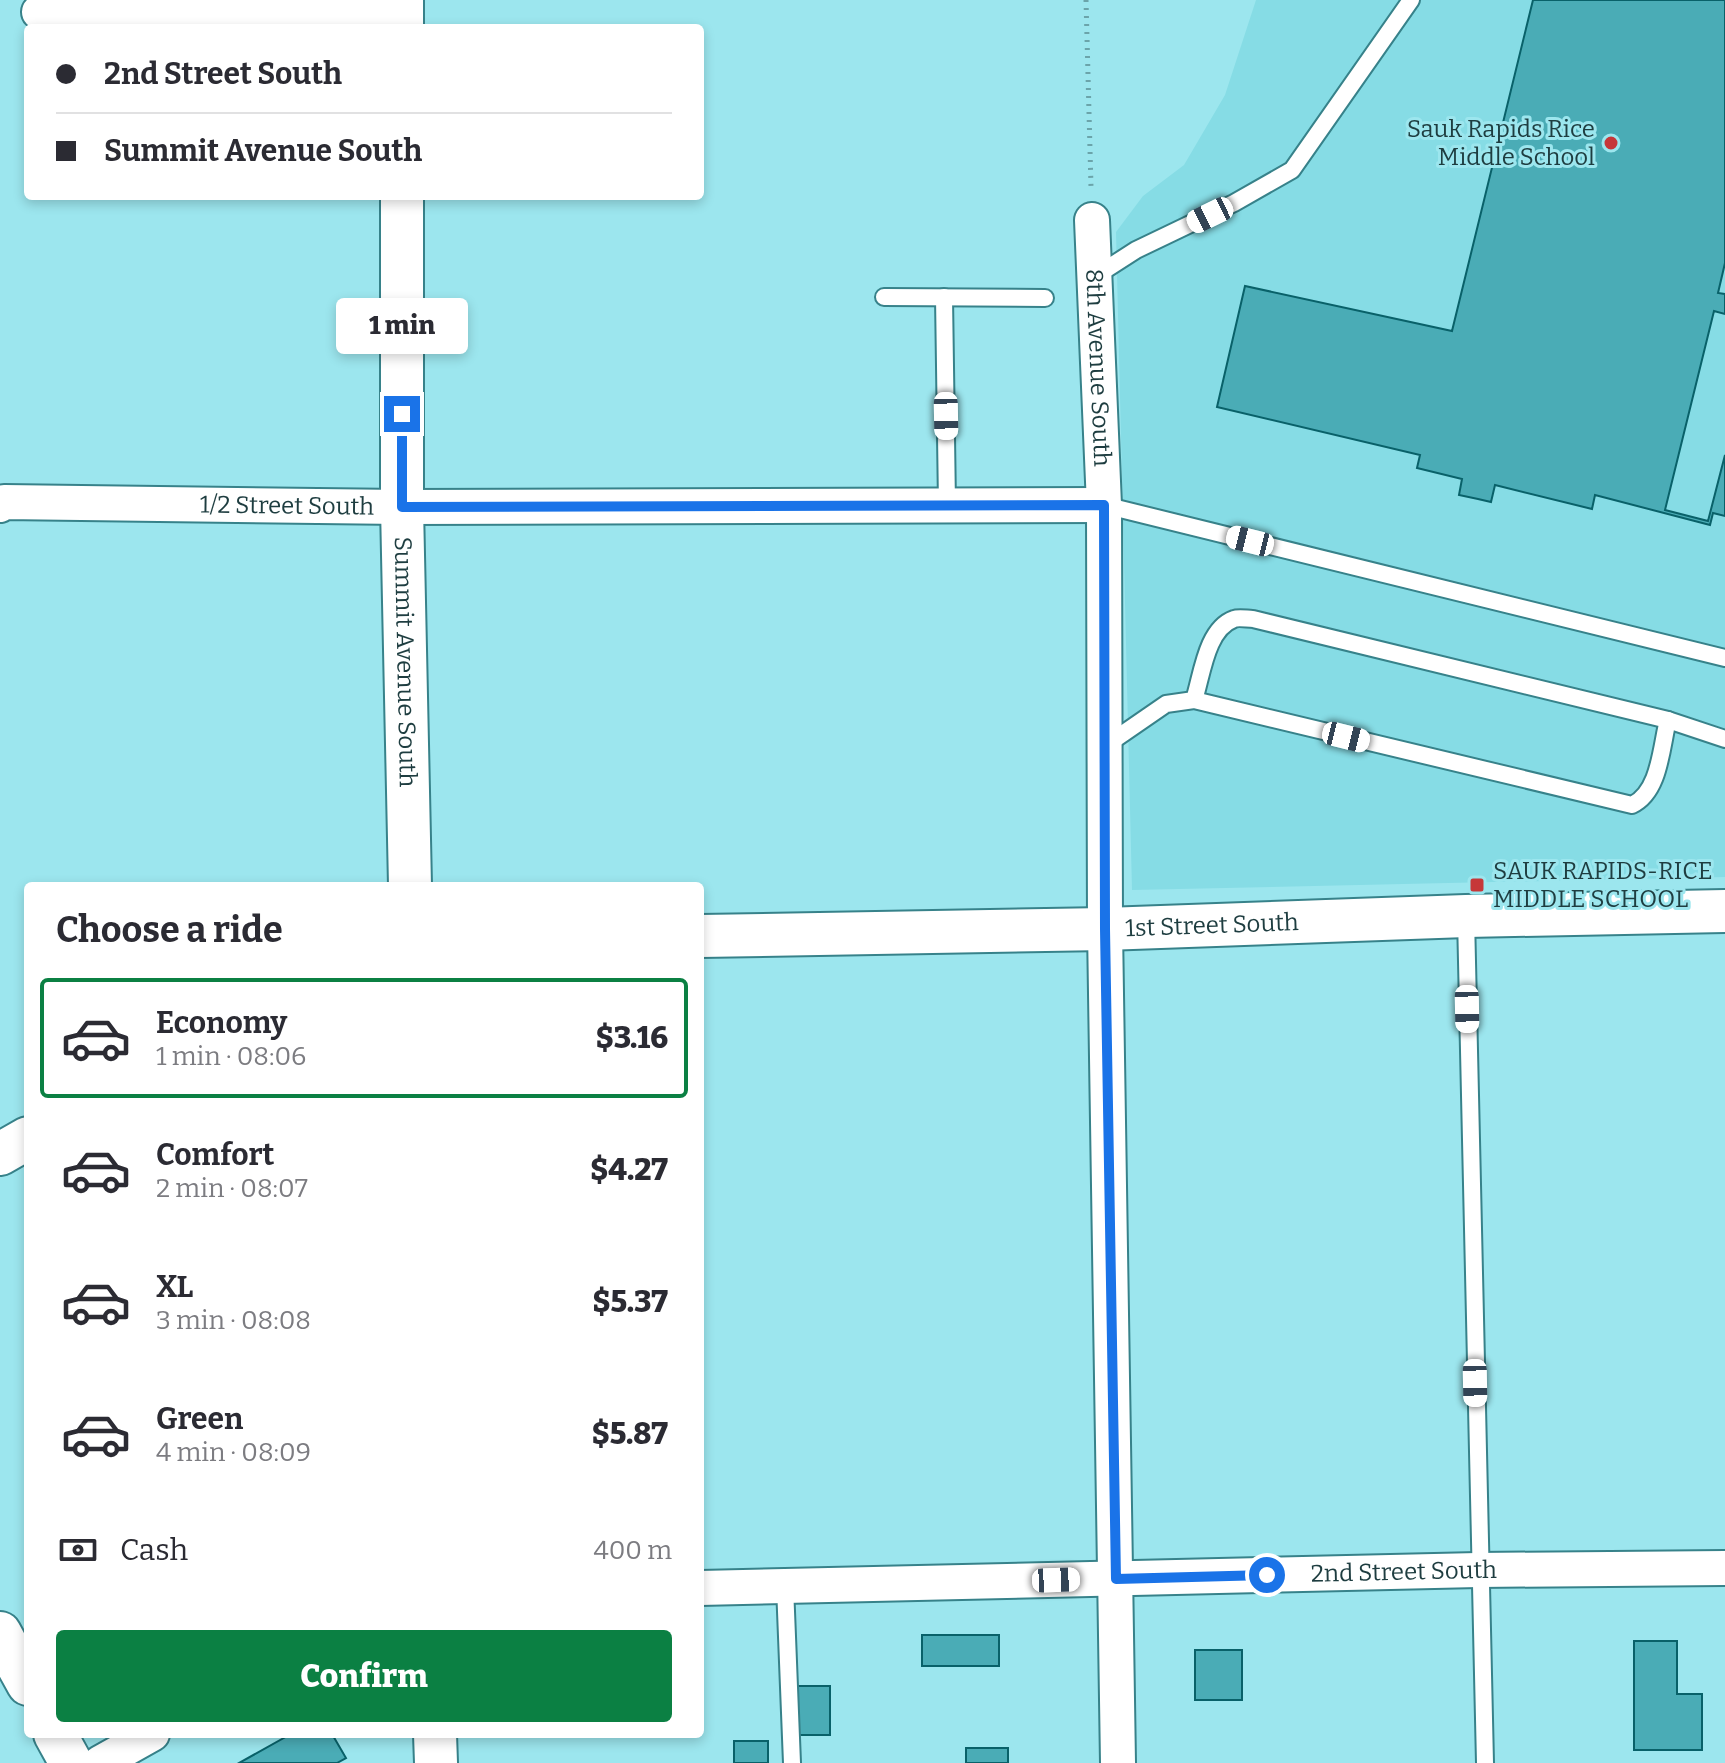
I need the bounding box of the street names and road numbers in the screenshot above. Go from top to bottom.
street label: 8th Avenue South [1080,268,1116,467]
street label: 1/2 Street South [200,490,374,521]
street label: Summit Avenue South [389,536,422,788]
street label: 1st Street South [1125,908,1299,942]
street label: 2nd Street South [1310,1556,1497,1588]

